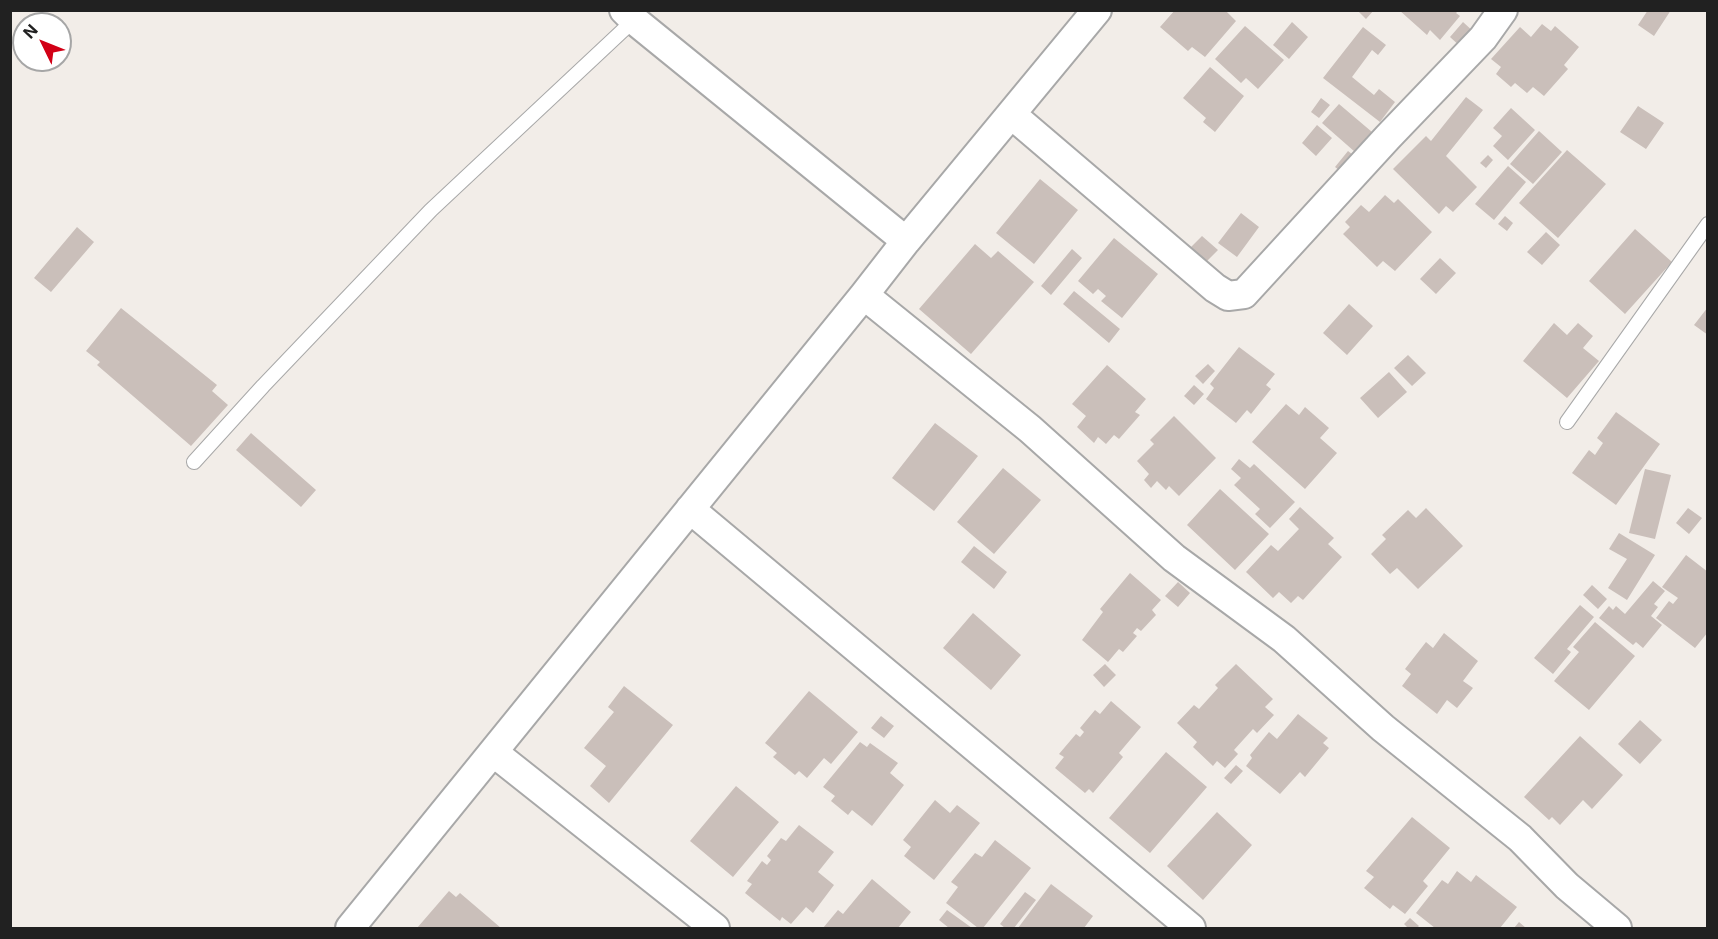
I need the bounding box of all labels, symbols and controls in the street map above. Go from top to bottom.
north arrow [12,12,72,72]
text: N [19,20,42,42]

